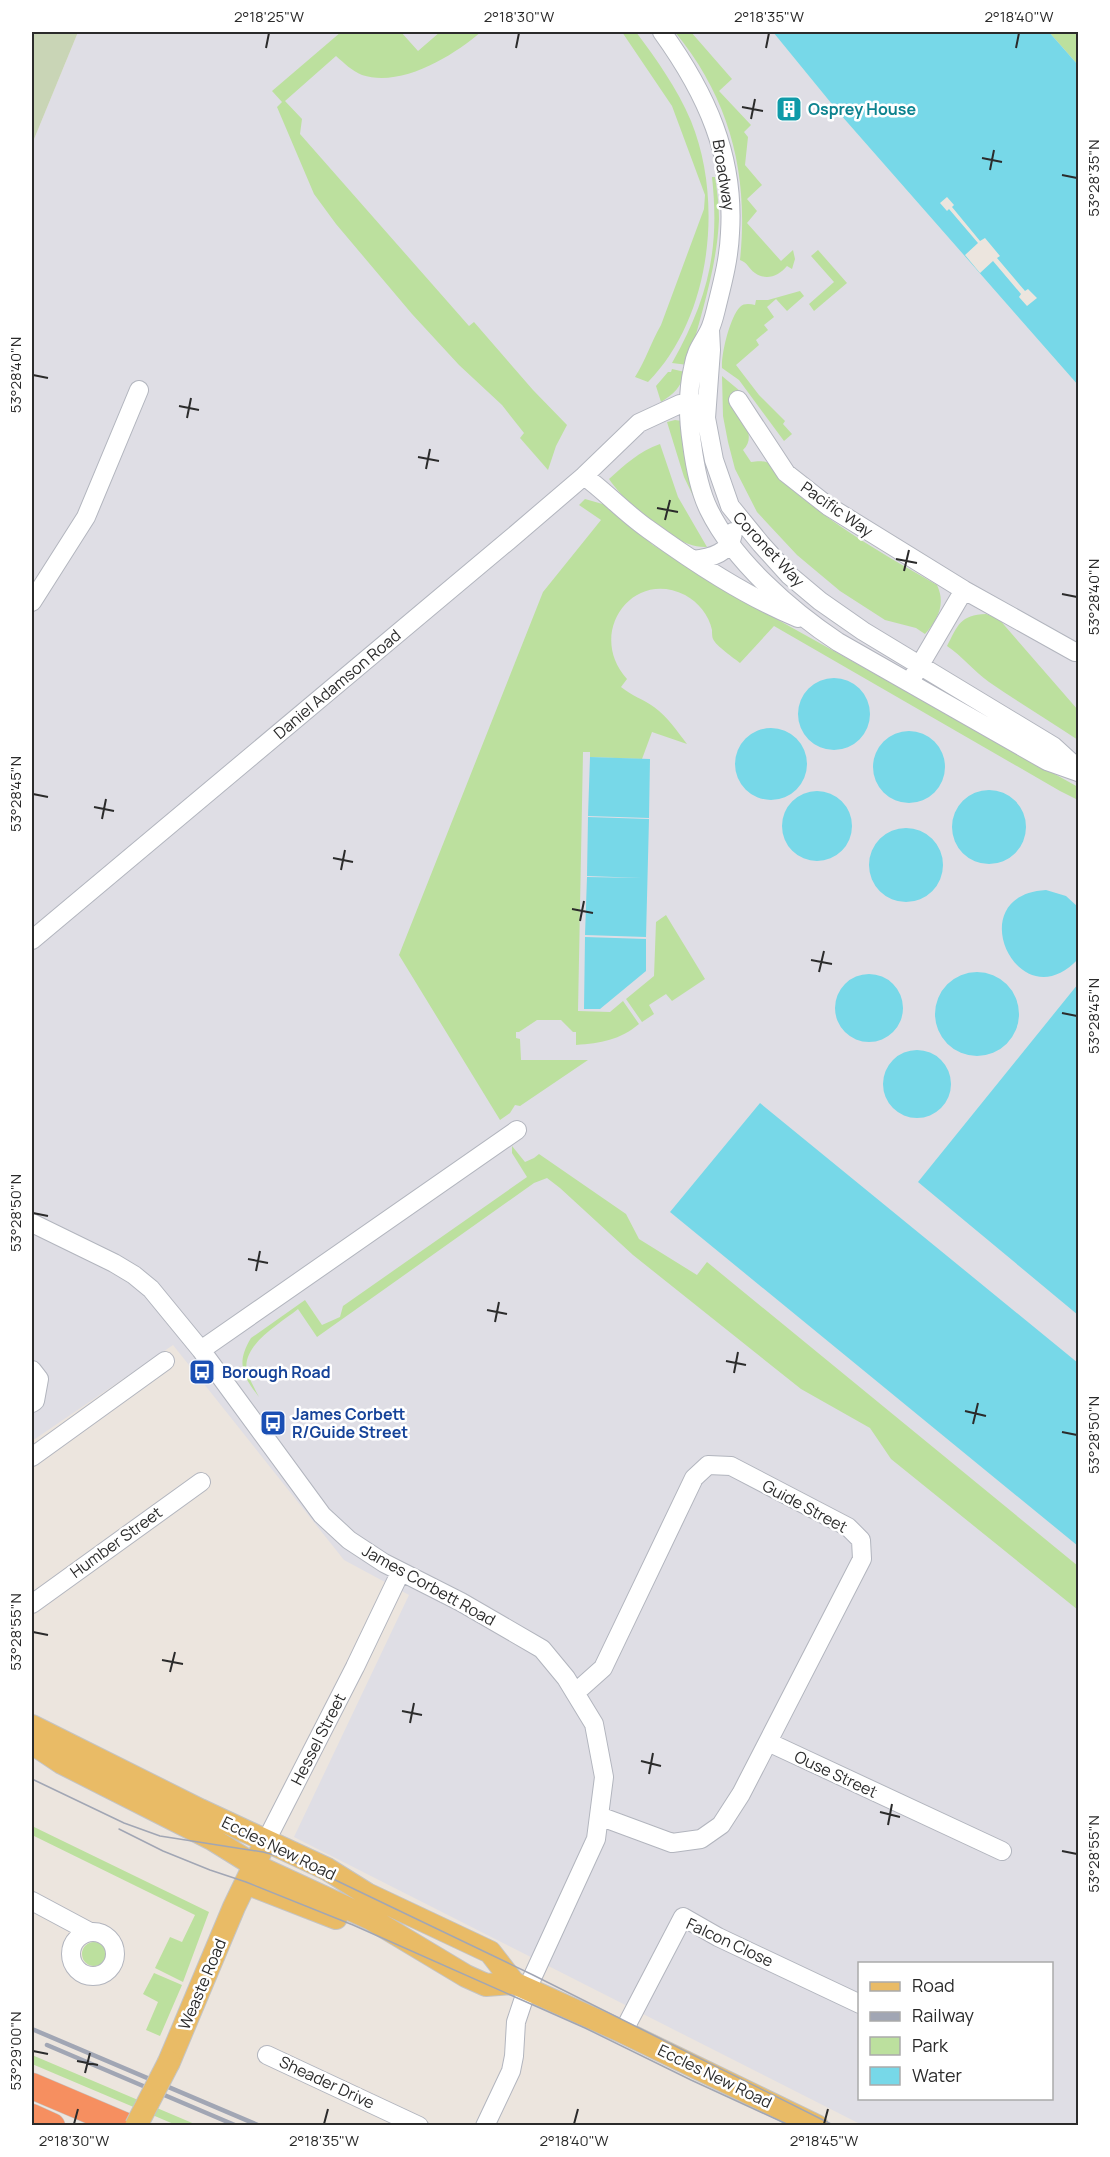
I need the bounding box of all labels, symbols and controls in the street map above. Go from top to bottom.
text: 2°18'25"W [234,6,304,27]
text: 2°18'30"W [484,6,554,27]
text: 2°18'35"W [734,6,804,27]
text: 2°18'40"W [984,6,1054,27]
building icon: Osprey House [774,94,804,124]
place label: Osprey House [808,98,916,120]
street label: Broadway [708,138,741,213]
text: 53°28'35"N [1083,139,1104,217]
text: 53°28'40"N [5,337,26,413]
street label: Pacific Way [797,476,878,542]
street label: Coronet Way [728,507,810,592]
text: 53°28'40"N [1083,559,1104,635]
street label: Daniel Adamson Road [269,624,405,744]
text: 53°28'45"N [5,756,26,832]
text: 53°28'45"N [1083,978,1104,1054]
text: 53°28'50"N [5,1174,26,1252]
bus stop icon: Borough Road [187,1357,217,1387]
place label: Borough Road [222,1361,331,1383]
text: 53°28'50"N [1083,1396,1104,1474]
place label: James Corbett R/Guide Street [292,1403,408,1443]
bus stop icon: James Corbett R/Guide Street [258,1408,288,1438]
street label: Guide Street [759,1474,851,1538]
street label: Humber Street [66,1501,166,1583]
street label: James Corbett Road [358,1539,500,1631]
text: 53°28'55"N [5,1593,26,1671]
street label: Hessel Street [285,1689,351,1789]
street label: Ouse Street [791,1745,881,1803]
street label: Eccles New Road [218,1811,340,1885]
text: 53°28'55"N [1083,1815,1104,1893]
street label: Falcon Close [683,1912,777,1972]
street label: Weaste Road [173,1935,231,2033]
legend [858,1962,1053,2100]
text: Road [912,1973,955,1997]
text: Railway [912,2003,974,2027]
text: 53°29'00"N [5,2011,26,2091]
text: Park [912,2033,949,2057]
street label: Eccles New Road [654,2039,776,2113]
street label: Sheader Drive [276,2050,378,2114]
text: Water [912,2063,962,2087]
text: 2°18'30"W [39,2130,109,2151]
text: 2°18'35"W [289,2130,359,2151]
text: 2°18'40"W [539,2130,609,2151]
text: 2°18'45"W [790,2130,858,2151]

